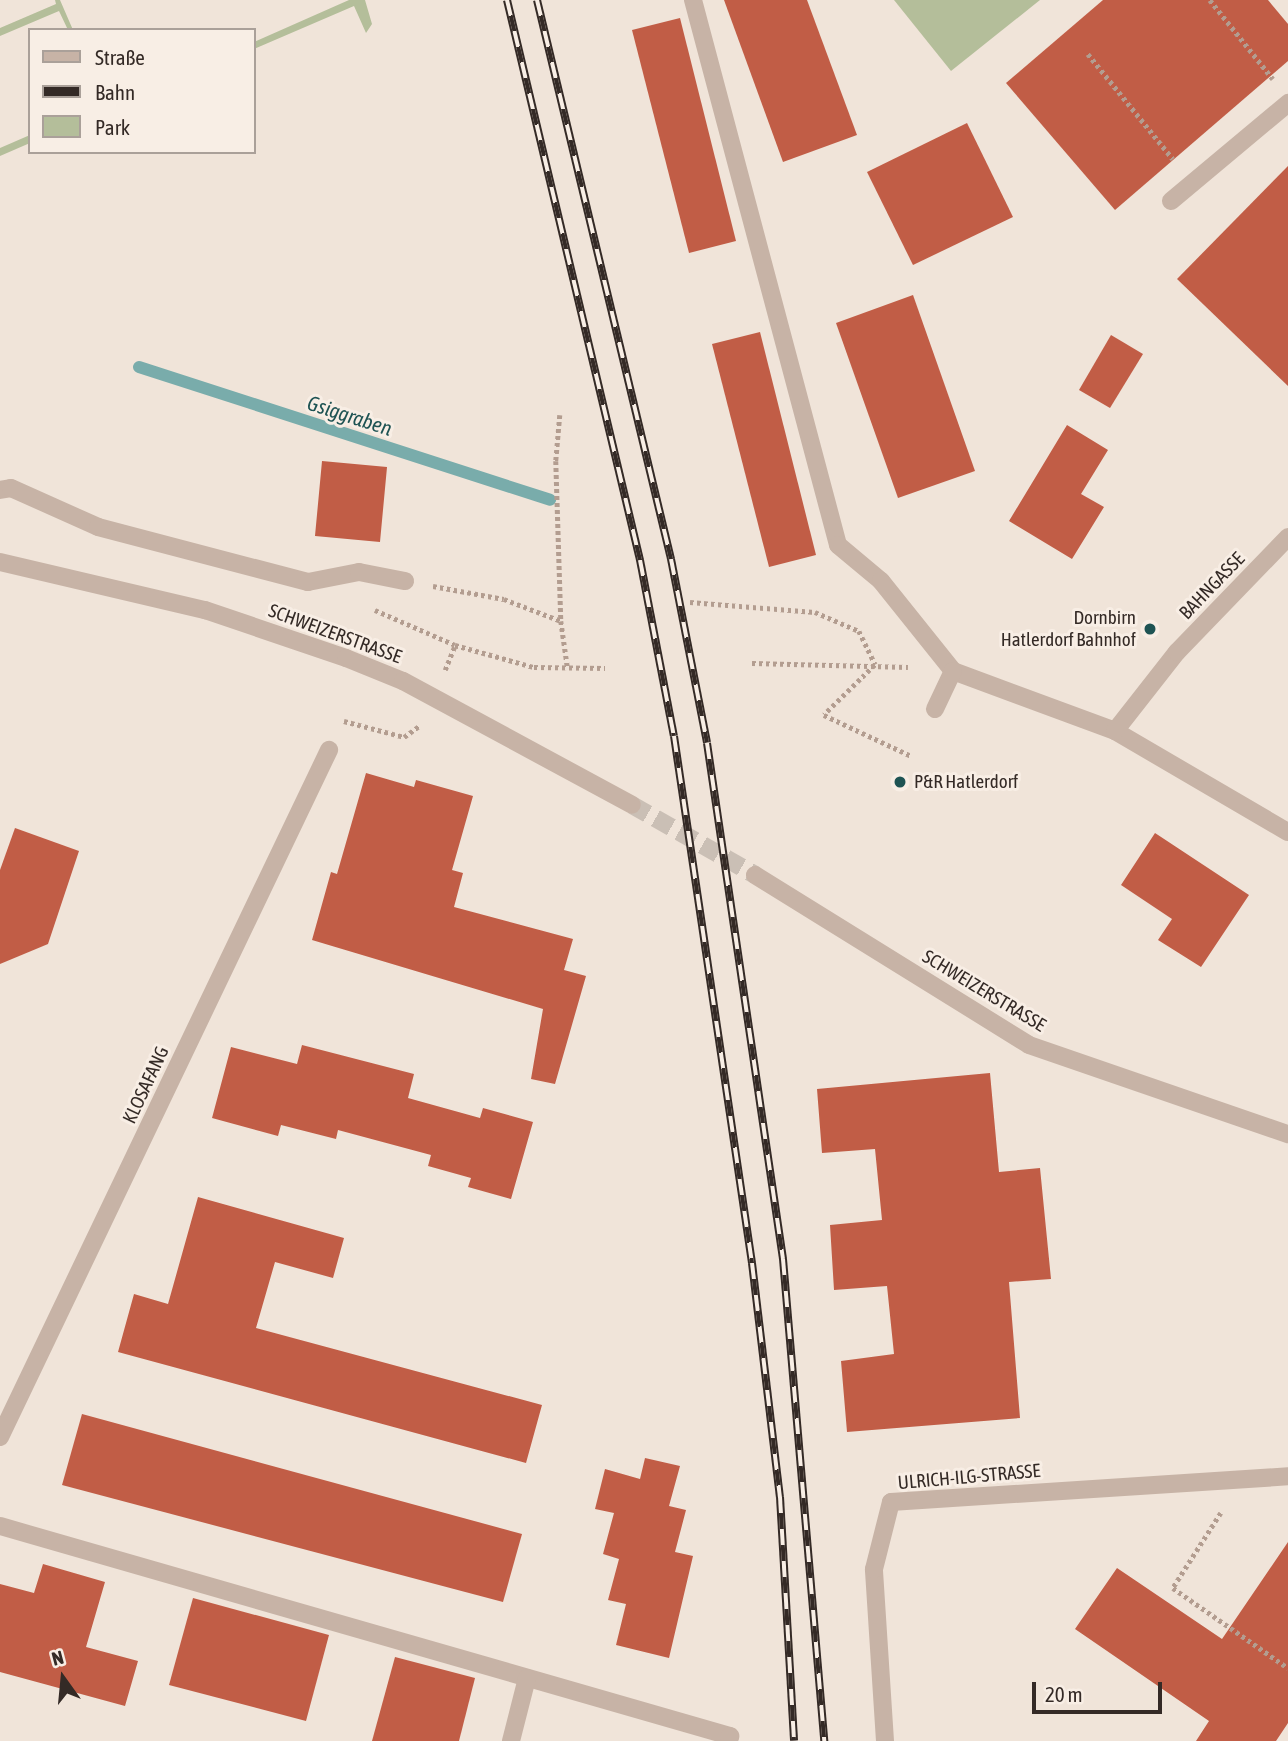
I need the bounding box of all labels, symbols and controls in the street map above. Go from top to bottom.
legend [28,28,256,154]
text: Straße [95,45,145,69]
text: Bahn [95,80,135,104]
text: Park [95,115,130,139]
water label: Gsiggraben [304,389,396,441]
street label: BAHNGASSE [1175,548,1249,624]
street label: SCHWEIZERSTRASSE [266,599,404,669]
place label: Dornbirn Hatlerdorf Bahnhof [1001,607,1136,651]
marker: Dornbirn Hatlerdorf Bahnhof [1142,621,1158,637]
place label: P&R Hatlerdorf [914,771,1018,793]
marker: P&R Hatlerdorf [892,774,908,790]
street label: SCHWEIZERSTRASSE [918,945,1050,1037]
street label: KLOSAFANG [118,1043,174,1127]
street label: ULRICH-ILG-STRASSE [897,1459,1041,1495]
north arrow [28,1643,98,1713]
text: N [49,1646,66,1670]
scale bar [1036,1668,1166,1712]
text: 20 m [1045,1682,1083,1706]

